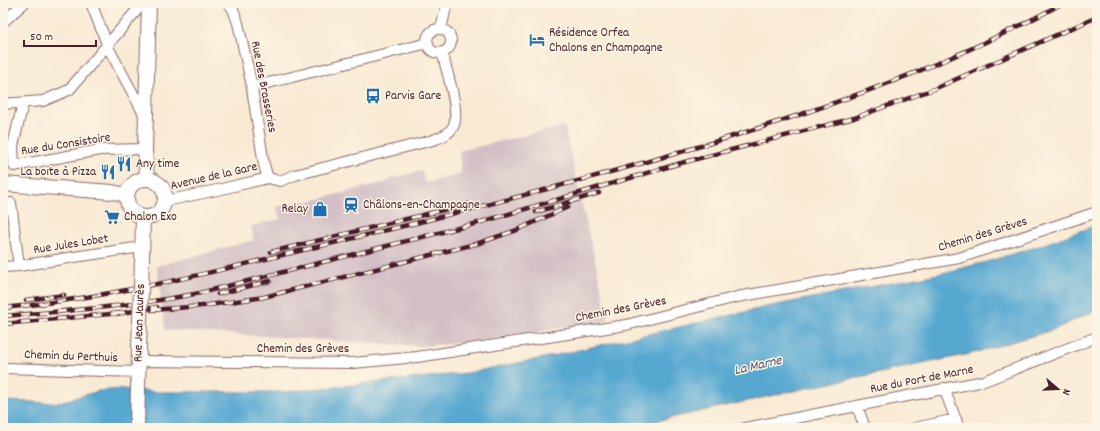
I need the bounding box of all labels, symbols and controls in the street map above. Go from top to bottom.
scale bar [24,22,96,48]
place label: Résidence Orfea Chalons en Champagne [549,24,663,58]
text: 50 m [30,29,53,46]
hotel icon: Résidence Orfea Chalons en Champagne [528,31,546,49]
street label: Rue des Brasseries [245,40,281,134]
bus stop icon: Parvis Gare [364,87,382,105]
place label: Parvis Gare [385,87,442,106]
street label: Rue du Consistoire [20,129,112,161]
restaurant icon: Any time [115,155,133,173]
place label: Any time [136,155,179,174]
street label: Avenue de la Gare [169,158,260,196]
place label: La boite à Pizza [21,163,97,182]
restaurant icon: La boite à Pizza [99,163,117,181]
station icon: Châlons-en-Champagne [342,196,360,214]
place label: Châlons-en-Champagne [363,196,480,215]
place label: Relay [281,200,309,219]
shop icon: Relay [311,200,329,218]
supermarket icon: Chalon Exo [103,208,121,226]
place label: Chalon Exo [124,208,177,227]
street label: Chemin des Grèves [936,212,1030,258]
street label: Rue Jules Lobet [32,230,110,260]
street label: Rue Jean Jaurès [129,283,151,363]
street label: Chemin des Grèves [574,292,668,328]
street label: Chemin des Grèves [257,340,349,359]
street label: Chemin du Perthuis [24,346,118,368]
water label: La Marne [732,351,784,381]
street label: Rue du Port de Marne [869,361,975,399]
north arrow [1038,369,1078,409]
text: N [1057,386,1074,397]

